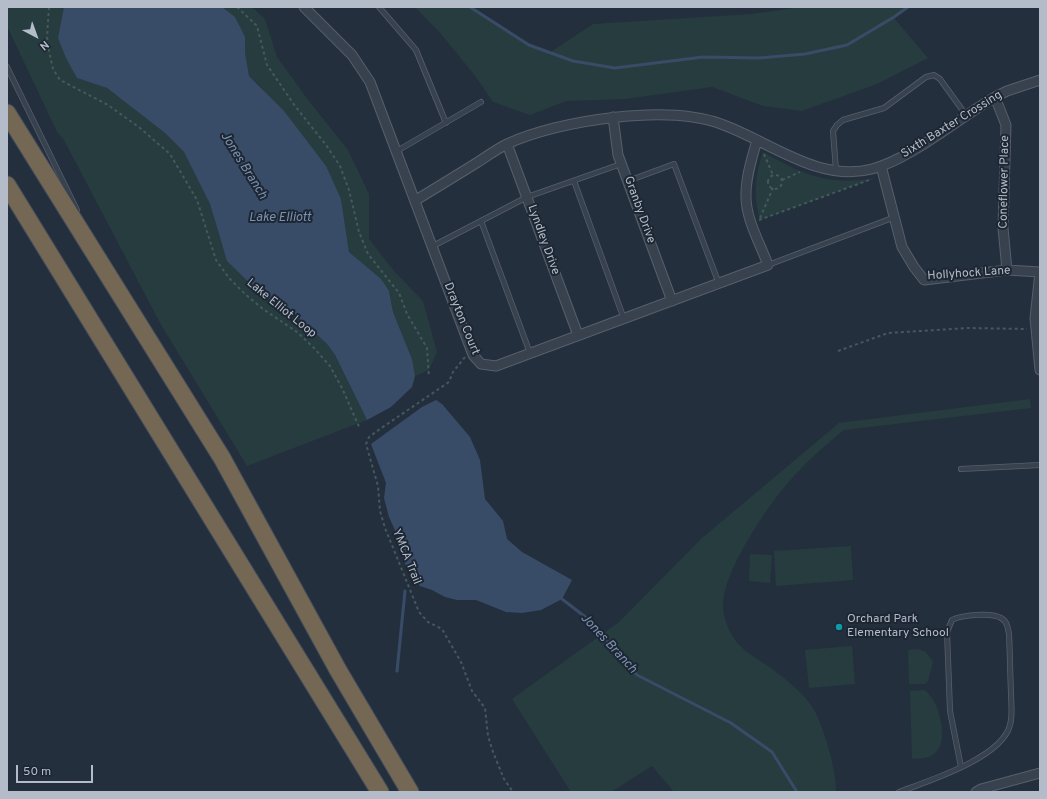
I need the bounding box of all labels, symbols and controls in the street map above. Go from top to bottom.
north arrow [16,16,56,56]
text: N [36,37,51,53]
street label: Sixth Baxter Crossing [899,88,1005,162]
water label: Jones Branch [216,130,270,202]
street label: Coneflower Place [997,135,1013,229]
street label: Granby Drive [620,175,658,245]
street label: Lyndley Drive [524,203,562,277]
water label: Lake Elliott [249,210,311,226]
street label: Hollyhock Lane [927,264,1011,284]
street label: Lake Elliot Loop [243,276,319,342]
street label: Drayton Court [440,281,482,357]
street label: YMCA Trail [388,527,424,587]
water label: Jones Branch [576,611,640,677]
place label: Orchard Park Elementary School [847,613,949,641]
marker: Orchard Park Elementary School [834,622,844,632]
scale bar [18,757,95,783]
text: 50 m [23,764,51,780]

